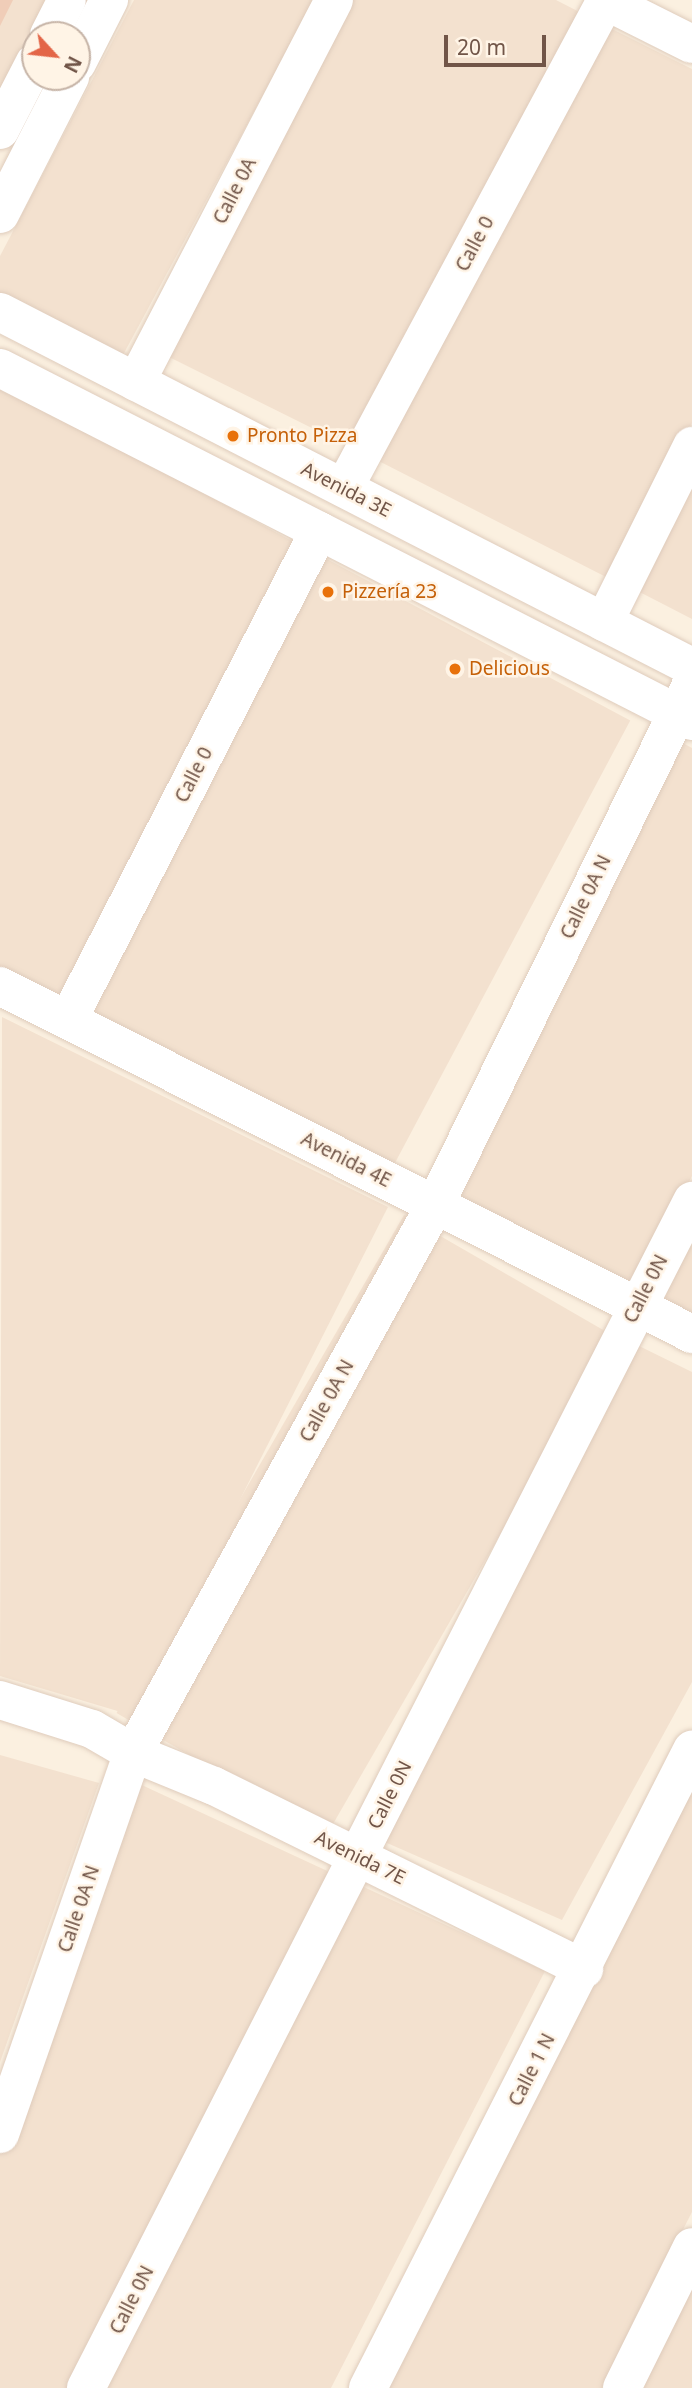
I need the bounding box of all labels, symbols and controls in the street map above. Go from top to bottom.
north arrow [21,21,91,91]
scale bar [447,21,548,65]
text: 20 m [457,33,506,61]
text: N [58,52,88,77]
street label: Calle 0A [209,154,261,228]
street label: Calle 0 [451,213,499,275]
place label: Pronto Pizza [247,425,357,447]
marker: Pronto Pizza [225,428,241,444]
street label: Avenida 3E [297,458,395,522]
place label: Pizzería 23 [342,581,437,603]
marker: Pizzería 23 [320,584,336,600]
place label: Delicious [469,658,550,680]
marker: Delicious [447,661,463,677]
street label: Calle 0 [170,744,218,806]
street label: Calle 0A N [556,851,616,943]
street label: Avenida 4E [297,1128,395,1192]
street label: Calle 0N [619,1251,673,1327]
street label: Calle 0A N [295,1356,359,1446]
street label: Calle 0N [363,1757,417,1833]
street label: Avenida 7E [311,1826,409,1890]
street label: Calle 0A N [53,1862,105,1956]
street label: Calle 1 N [504,2030,560,2110]
street label: Calle 0N [105,2262,159,2338]

